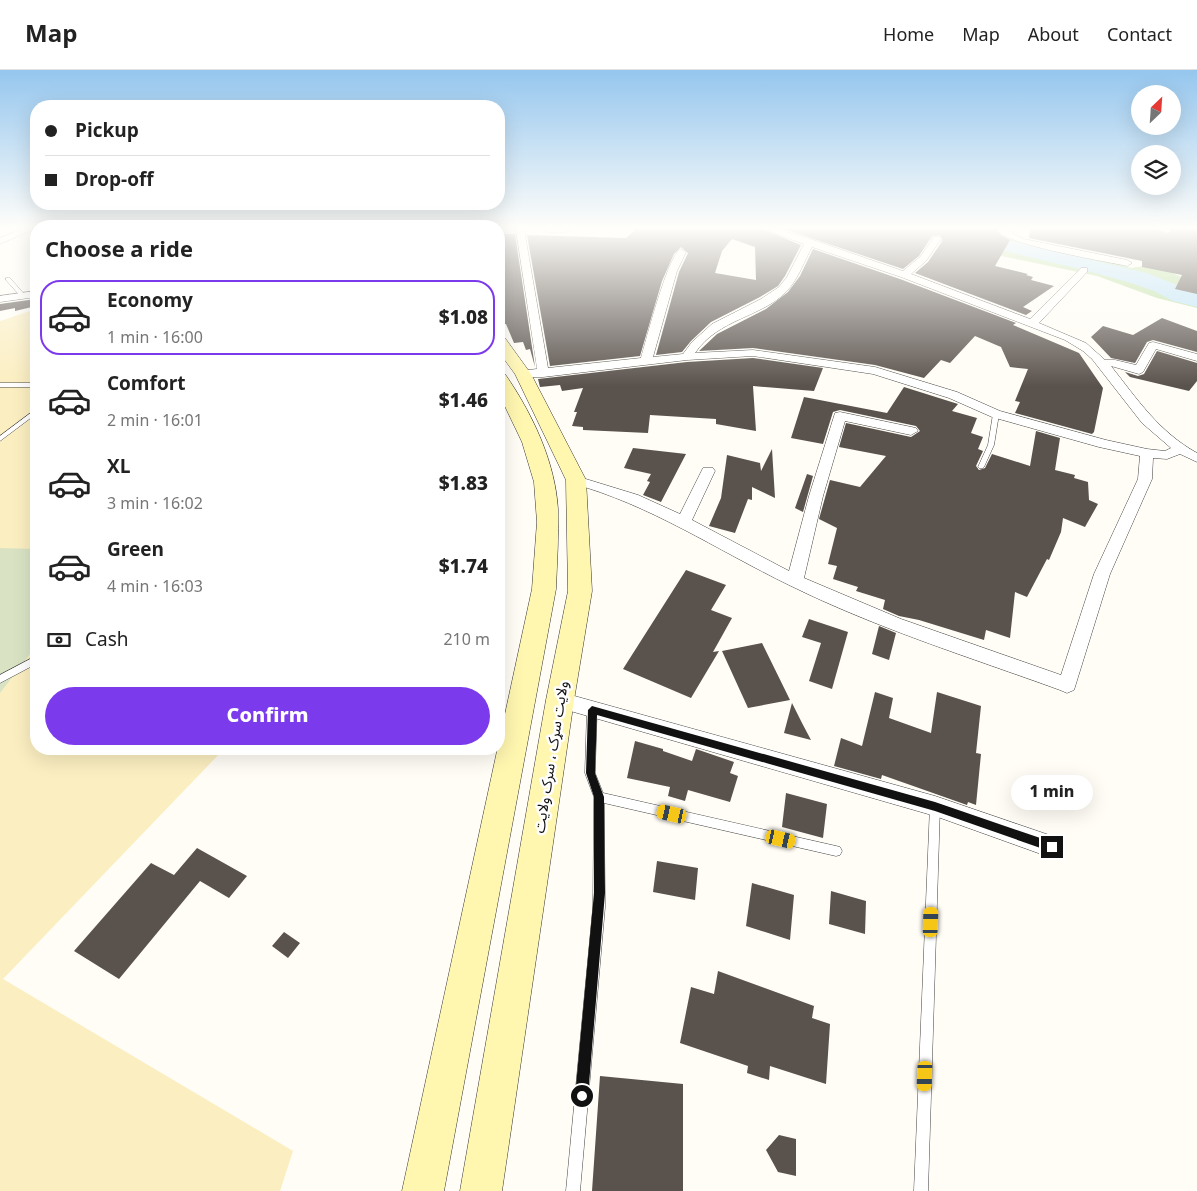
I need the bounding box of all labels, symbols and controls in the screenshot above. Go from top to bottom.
text: Map [25,9,77,60]
text: Home [883,16,934,54]
text: Map [962,16,1000,54]
text: About [1028,16,1079,54]
text: Contact [1107,16,1172,54]
north arrow [1131,85,1181,135]
map controls [1131,85,1181,195]
text: Pickup [75,111,139,151]
button: layers [1131,145,1181,195]
text: Drop-off [75,160,154,200]
text: Choose a ride [45,227,193,273]
text: Economy [107,281,193,321]
icon: car [47,295,92,340]
text: $1.08 [439,298,488,338]
text: 1 min · 16:00 [107,321,203,355]
text: Comfort [107,364,186,404]
icon: car [47,378,92,423]
text: $1.46 [439,381,488,421]
text: 2 min · 16:01 [107,404,203,438]
text: XL [107,447,130,487]
icon: car [47,461,92,506]
text: $1.83 [439,464,488,504]
text: 3 min · 16:02 [107,487,203,521]
text: Green [107,530,164,570]
icon: car [47,544,92,589]
text: $1.74 [439,547,488,587]
text: 4 min · 16:03 [107,570,203,604]
text: Cash [85,620,129,660]
text: 210 m [443,623,490,657]
icon: cash [45,626,73,654]
street label: ولایت سړک ، سرک ولایت [523,679,579,835]
button: Confirm [45,687,490,745]
callout: 1 min [1011,774,1093,810]
text: 1 min [1030,775,1074,809]
car [655,803,688,825]
car [764,828,797,850]
route end [1041,836,1063,858]
car [922,907,939,937]
car [916,1061,933,1091]
route start [571,1085,593,1107]

